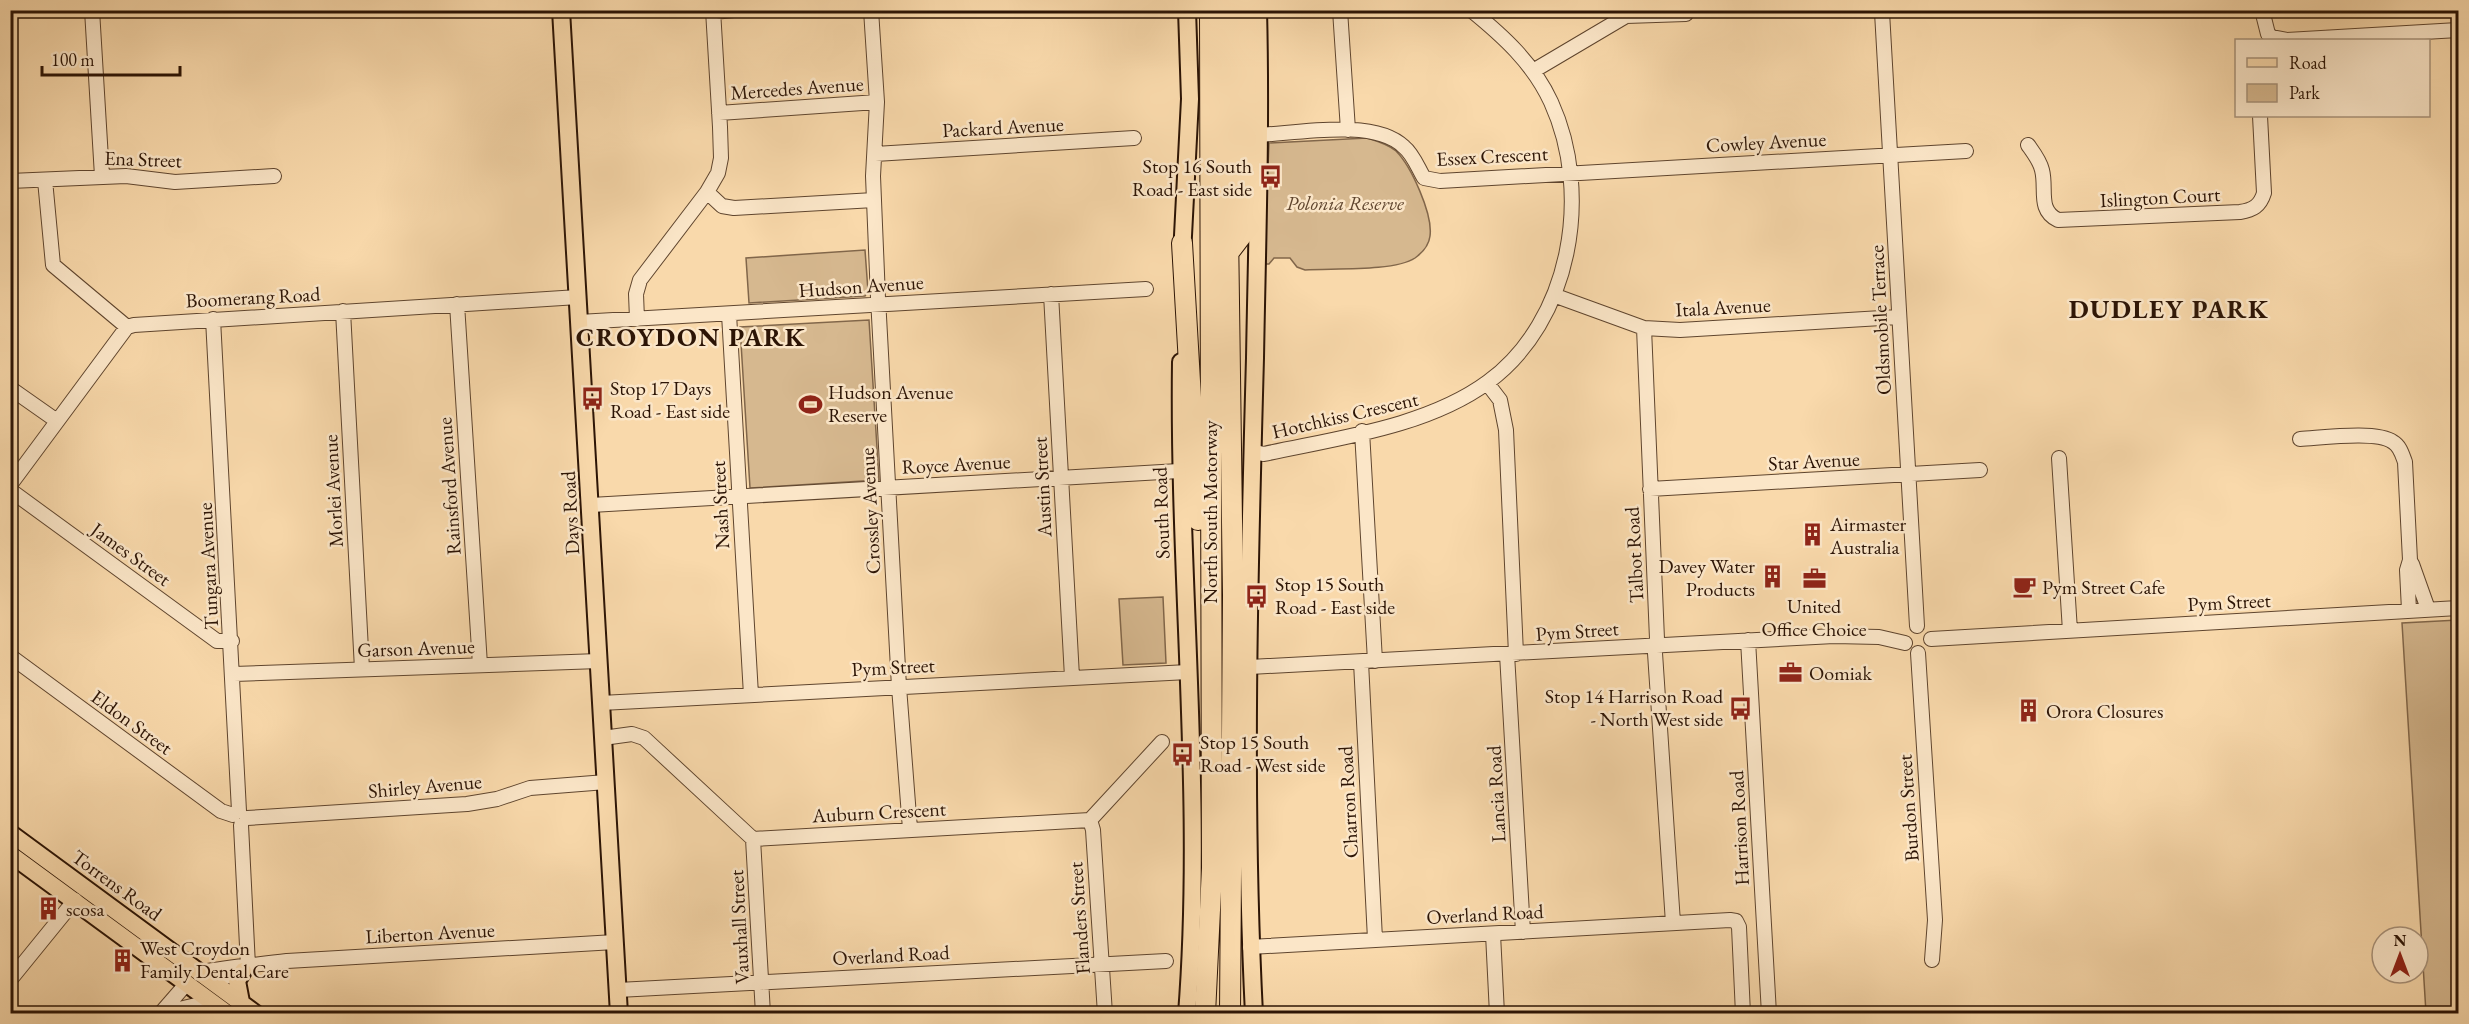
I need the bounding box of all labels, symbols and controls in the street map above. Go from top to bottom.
scale bar [42,39,180,77]
legend [2235,39,2430,117]
text: 100 m [51,48,95,71]
text: Road [2289,51,2328,74]
street label: Mercedes Avenue [730,70,865,106]
text: Park [2289,81,2320,104]
street label: Packard Avenue [942,111,1065,143]
street label: Cowley Avenue [1705,126,1827,158]
street label: Essex Crescent [1435,140,1549,172]
street label: Ena Street [104,145,183,173]
place label: Stop 16 South Road - East side [1132,153,1252,202]
bus stop icon: Stop 16 South Road - East side [1257,164,1283,190]
street label: Islington Court [2099,181,2222,213]
park label: Polonia Reserve [1286,190,1404,216]
street label: Oldsmobile Terrace [1863,244,1897,396]
street label: Hudson Avenue [798,269,925,303]
street label: Boomerang Road [185,280,322,314]
street label: Itala Avenue [1675,292,1771,322]
district label: DUDLEY PARK [2069,292,2269,326]
district label: CROYDON PARK [576,320,806,354]
place label: Stop 17 Days Road - East side [610,375,730,424]
place label: Hudson Avenue Reserve [828,379,953,428]
street label: Hotchkiss Crescent [1269,385,1421,444]
bus stop icon: Stop 17 Days Road - East side [579,386,605,412]
sports icon: Hudson Avenue Reserve [797,391,823,417]
street label: Rainsford Avenue [431,416,467,556]
street label: North South Motorway [1197,420,1223,604]
street label: Morlei Avenue [317,434,349,548]
street label: Austin Street [1026,435,1058,539]
street label: Star Avenue [1768,446,1861,476]
street label: Crossley Avenue [854,447,886,575]
street label: Royce Avenue [901,448,1011,480]
street label: Nash Street [705,459,735,550]
street label: South Road [1146,466,1176,560]
street label: Days Road [555,470,585,556]
street label: Tungara Avenue [192,502,224,630]
street label: Talbot Road [1618,505,1650,604]
place label: Airmaster Australia [1829,511,1906,560]
street label: James Street [84,515,177,592]
building icon: Airmaster Australia [1799,522,1825,548]
place label: Davey Water Products [1658,553,1755,602]
building icon: Davey Water Products [1760,564,1786,590]
office icon: United Office Choice [1801,565,1827,591]
place label: Stop 15 South Road - East side [1275,571,1395,620]
cafe icon: Pym Street Cafe [2011,574,2037,600]
place label: Pym Street Cafe [2042,574,2165,600]
bus stop icon: Stop 15 South Road - East side [1244,583,1270,609]
street label: Pym Street [2187,587,2272,617]
place label: United Office Choice [1761,593,1867,642]
street label: Pym Street [1535,615,1620,647]
street label: Garson Avenue [357,633,475,663]
street label: Pym Street [851,652,936,682]
office icon: Oomiak [1778,660,1804,686]
place label: Oomiak [1809,660,1873,686]
place label: Stop 14 Harrison Road - North West side [1545,683,1724,732]
street label: Eldon Street [86,684,178,761]
bus stop icon: Stop 14 Harrison Road - North West side [1728,695,1754,721]
building icon: Orora Closures [2015,698,2041,724]
place label: Orora Closures [2046,698,2163,724]
place label: Stop 15 South Road - West side [1200,729,1326,778]
bus stop icon: Stop 15 South Road - West side [1169,741,1195,767]
street label: Charron Road [1332,744,1364,859]
street label: Lancia Road [1480,744,1512,843]
street label: Burdon Street [1891,753,1925,863]
street label: Shirley Avenue [367,768,483,804]
street label: Harrison Road [1723,769,1755,886]
street label: Auburn Crescent [810,795,947,829]
street label: Torrens Road [67,844,168,927]
street label: Flanders Street [1062,860,1096,975]
street label: Vauxhall Street [723,868,755,985]
building icon: scosa [35,896,61,922]
place label: scosa [66,896,105,922]
street label: Overland Road [1426,898,1545,930]
street label: Liberton Avenue [365,917,496,949]
north arrow [2370,925,2430,985]
text: N [2394,930,2407,951]
place label: West Croydon Family Dental Care [140,935,289,984]
street label: Overland Road [832,939,951,971]
building icon: West Croydon Family Dental Care [109,947,135,973]

